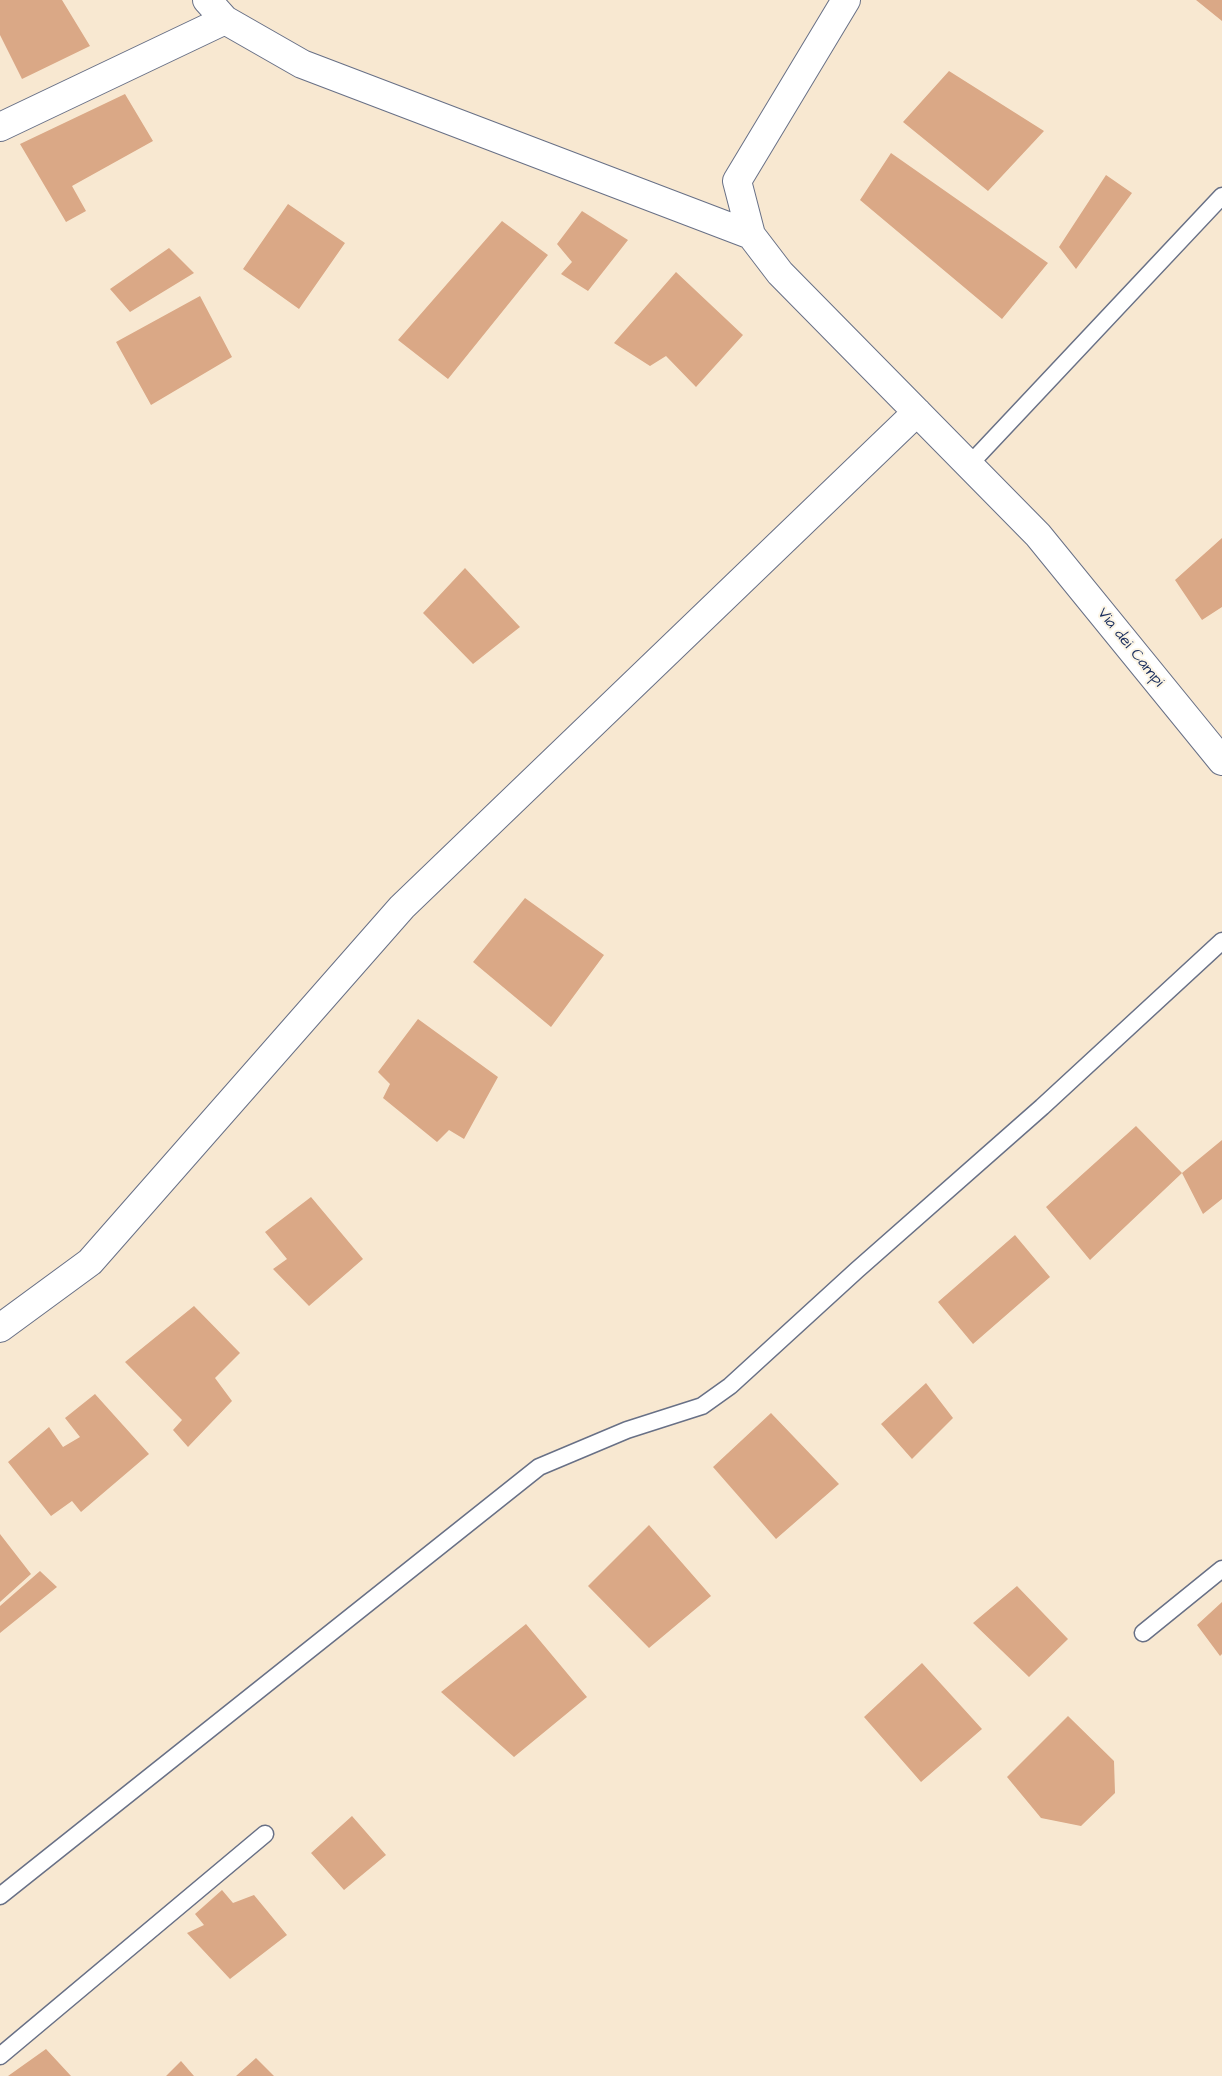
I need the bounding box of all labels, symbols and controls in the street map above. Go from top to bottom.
street label: Via dei Campi [1092,605,1168,691]

